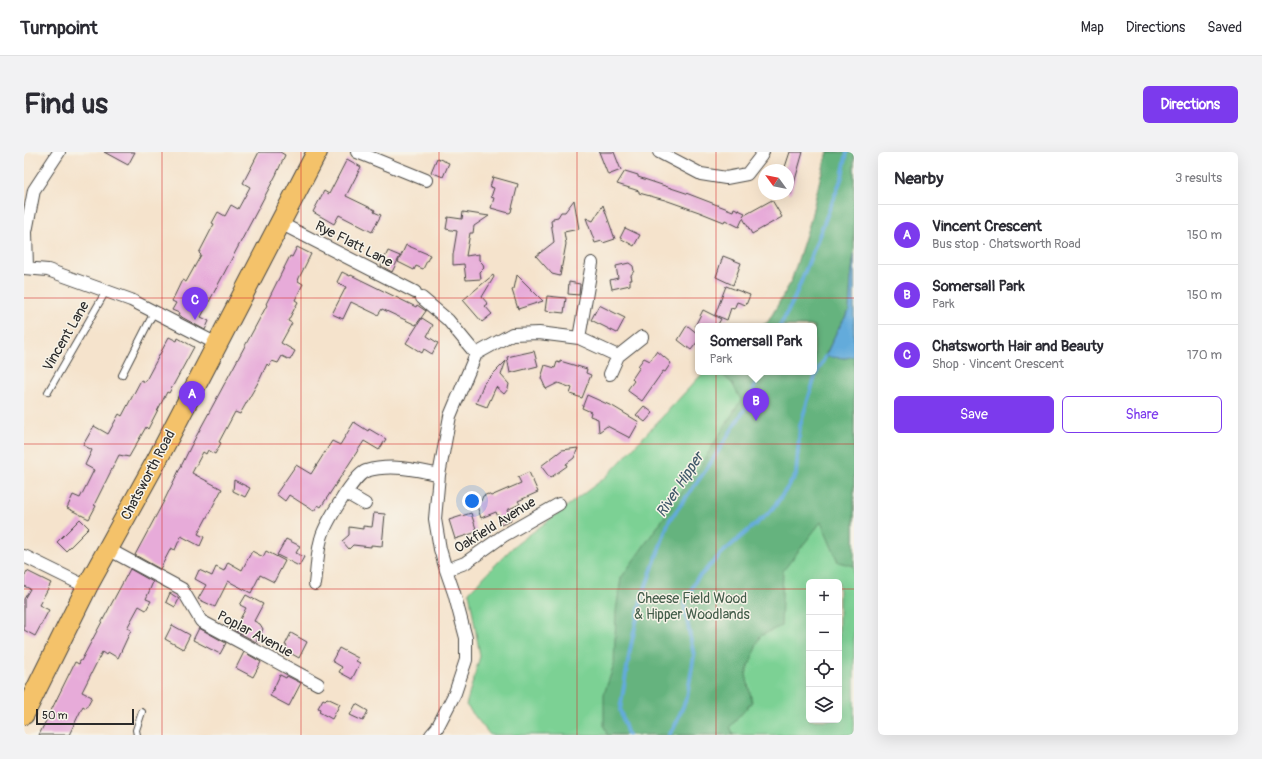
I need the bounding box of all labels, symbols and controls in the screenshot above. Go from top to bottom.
text: Turnpoint [20,16,98,40]
text: Map [1081,19,1104,36]
text: Directions [1126,19,1185,36]
text: Saved [1207,19,1242,36]
button: Directions [1143,86,1238,123]
text: Find us [24,87,108,122]
north arrow [758,164,794,200]
text: Nearby [894,168,943,189]
text: 3 results [1175,170,1222,186]
street label: Rye Flatt Lane [312,217,396,271]
text: Vincent Crescent [932,217,1042,236]
text: A [903,227,911,243]
text: 150 m [1187,227,1222,243]
text: Bus stop · Chatsworth Road [932,236,1081,252]
text: Somersall Park [932,277,1025,296]
pin: C [182,287,208,320]
text: B [903,287,911,303]
text: 150 m [1187,287,1222,303]
text: Park [932,296,955,312]
street label: Vincent Lane [39,298,93,374]
popup [695,323,817,375]
text: Somersall Park [710,332,802,351]
text: Chatsworth Hair and Beauty [932,337,1103,356]
text: C [903,347,911,363]
text: 170 m [1187,347,1222,363]
text: Park [710,351,732,367]
text: Shop · Vincent Crescent [932,356,1064,372]
pin: A [179,381,205,414]
pin: B [743,388,769,421]
button: Save [894,396,1054,433]
button: Share [1062,396,1222,433]
street label: Chatsworth Road [117,427,179,523]
water label: River Hipper [652,448,709,521]
your location [462,491,482,511]
street label: Oakfield Avenue [451,493,539,557]
map controls [806,579,842,723]
button: + [806,579,842,615]
park label: Cheese Field Wood & Hipper Woodlands [634,590,751,623]
street label: Poplar Avenue [214,607,296,661]
button: − [806,615,842,651]
button: locate [806,651,842,687]
button: layers [806,687,842,723]
scale bar [36,707,134,726]
text: 50 m [42,709,68,722]

